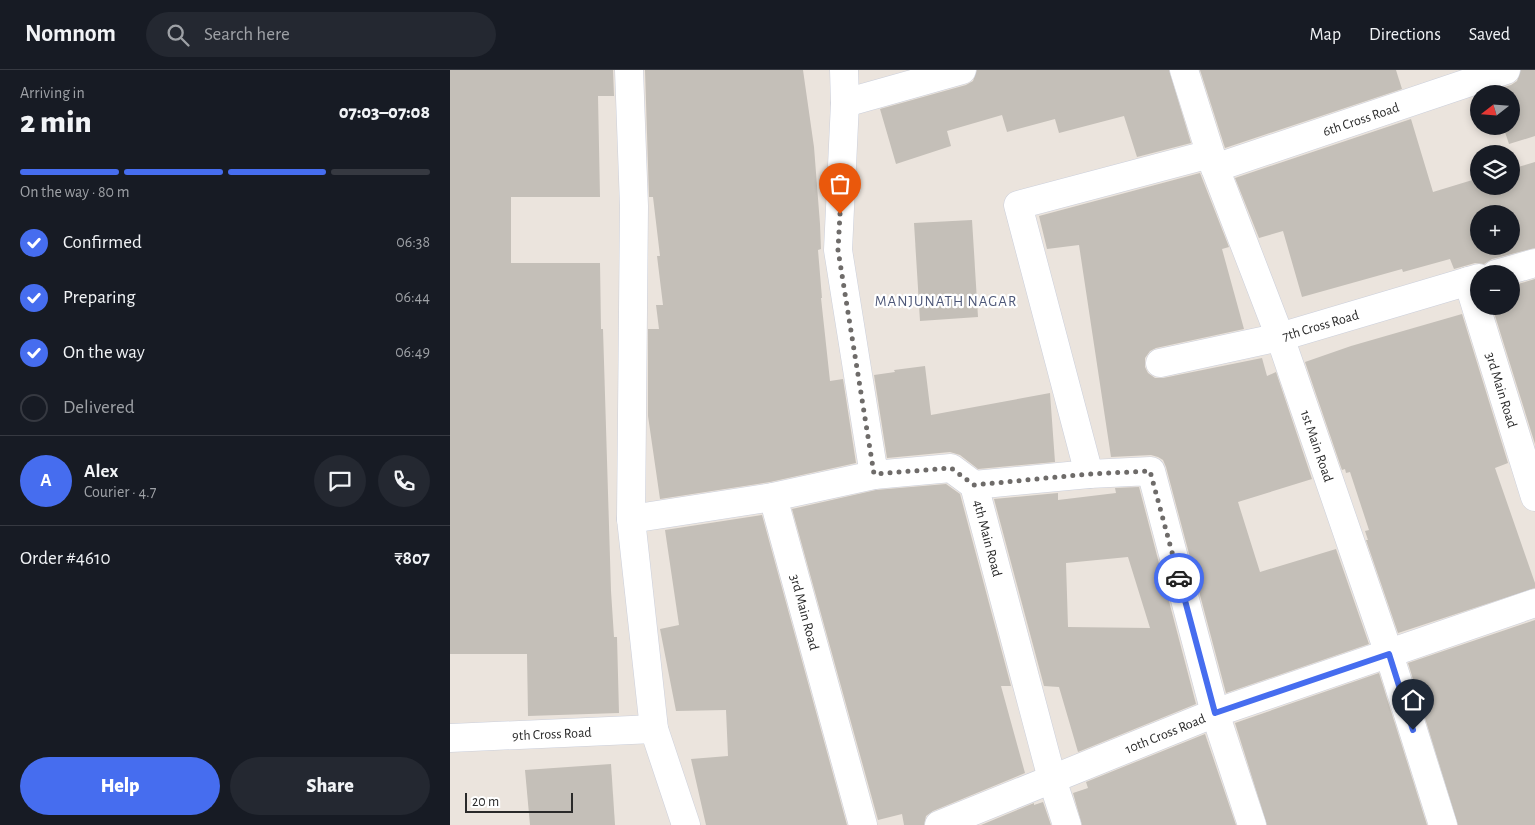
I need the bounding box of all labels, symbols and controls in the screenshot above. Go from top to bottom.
search box [146,12,496,57]
icon: search [164,21,192,49]
text: Nomnom [25,22,116,46]
text: Search here [204,25,290,44]
text: Map [1310,26,1341,44]
text: Directions [1369,26,1441,44]
text: Saved [1469,26,1510,44]
text: Arriving in [20,85,85,101]
north arrow [1470,85,1520,135]
map controls [1470,85,1520,315]
street label: 6th Cross Road [1321,100,1401,139]
text: 07:03–07:08 [339,103,430,122]
text: 2 min [20,106,92,138]
button: layers [1470,145,1520,195]
pin [819,163,861,214]
icon: bag [826,170,854,198]
text: On the way · 80 m [20,184,129,200]
button: + [1470,205,1520,255]
icon: check [20,229,48,257]
text: Confirmed [63,233,142,252]
text: 06:38 [396,234,430,250]
button: − [1470,265,1520,315]
icon: check [20,284,48,312]
text: Preparing [63,288,136,307]
text: 06:44 [395,289,430,305]
district label: MANJUNATH NAGAR [875,294,1017,309]
street label: 7th Cross Road [1281,308,1361,344]
icon: check [20,339,48,367]
text: On the way [63,343,145,362]
text: 06:49 [395,344,430,360]
street label: 3rd Main Road [1483,351,1519,430]
text: Delivered [63,398,135,417]
street label: 1st Main Road [1298,408,1335,484]
button: chat [314,455,366,507]
button: phone [378,455,430,507]
text: Alex [84,462,118,481]
text: A [40,471,52,490]
text: Courier · 4.7 [84,484,156,500]
street label: 4th Main Road [970,498,1004,578]
text: Order #4610 [20,549,111,568]
text: ₹807 [395,549,430,568]
courier [1154,553,1204,603]
icon: car [1165,564,1193,592]
street label: 3rd Main Road [787,573,821,652]
pin [1392,679,1434,730]
icon: home [1399,686,1427,714]
street label: 10th Cross Road [1123,712,1208,757]
street label: 9th Cross Road [512,726,592,743]
button: Help [20,757,220,815]
button: Share [230,757,430,815]
scale bar [465,790,572,813]
text: 20 m [472,795,499,809]

